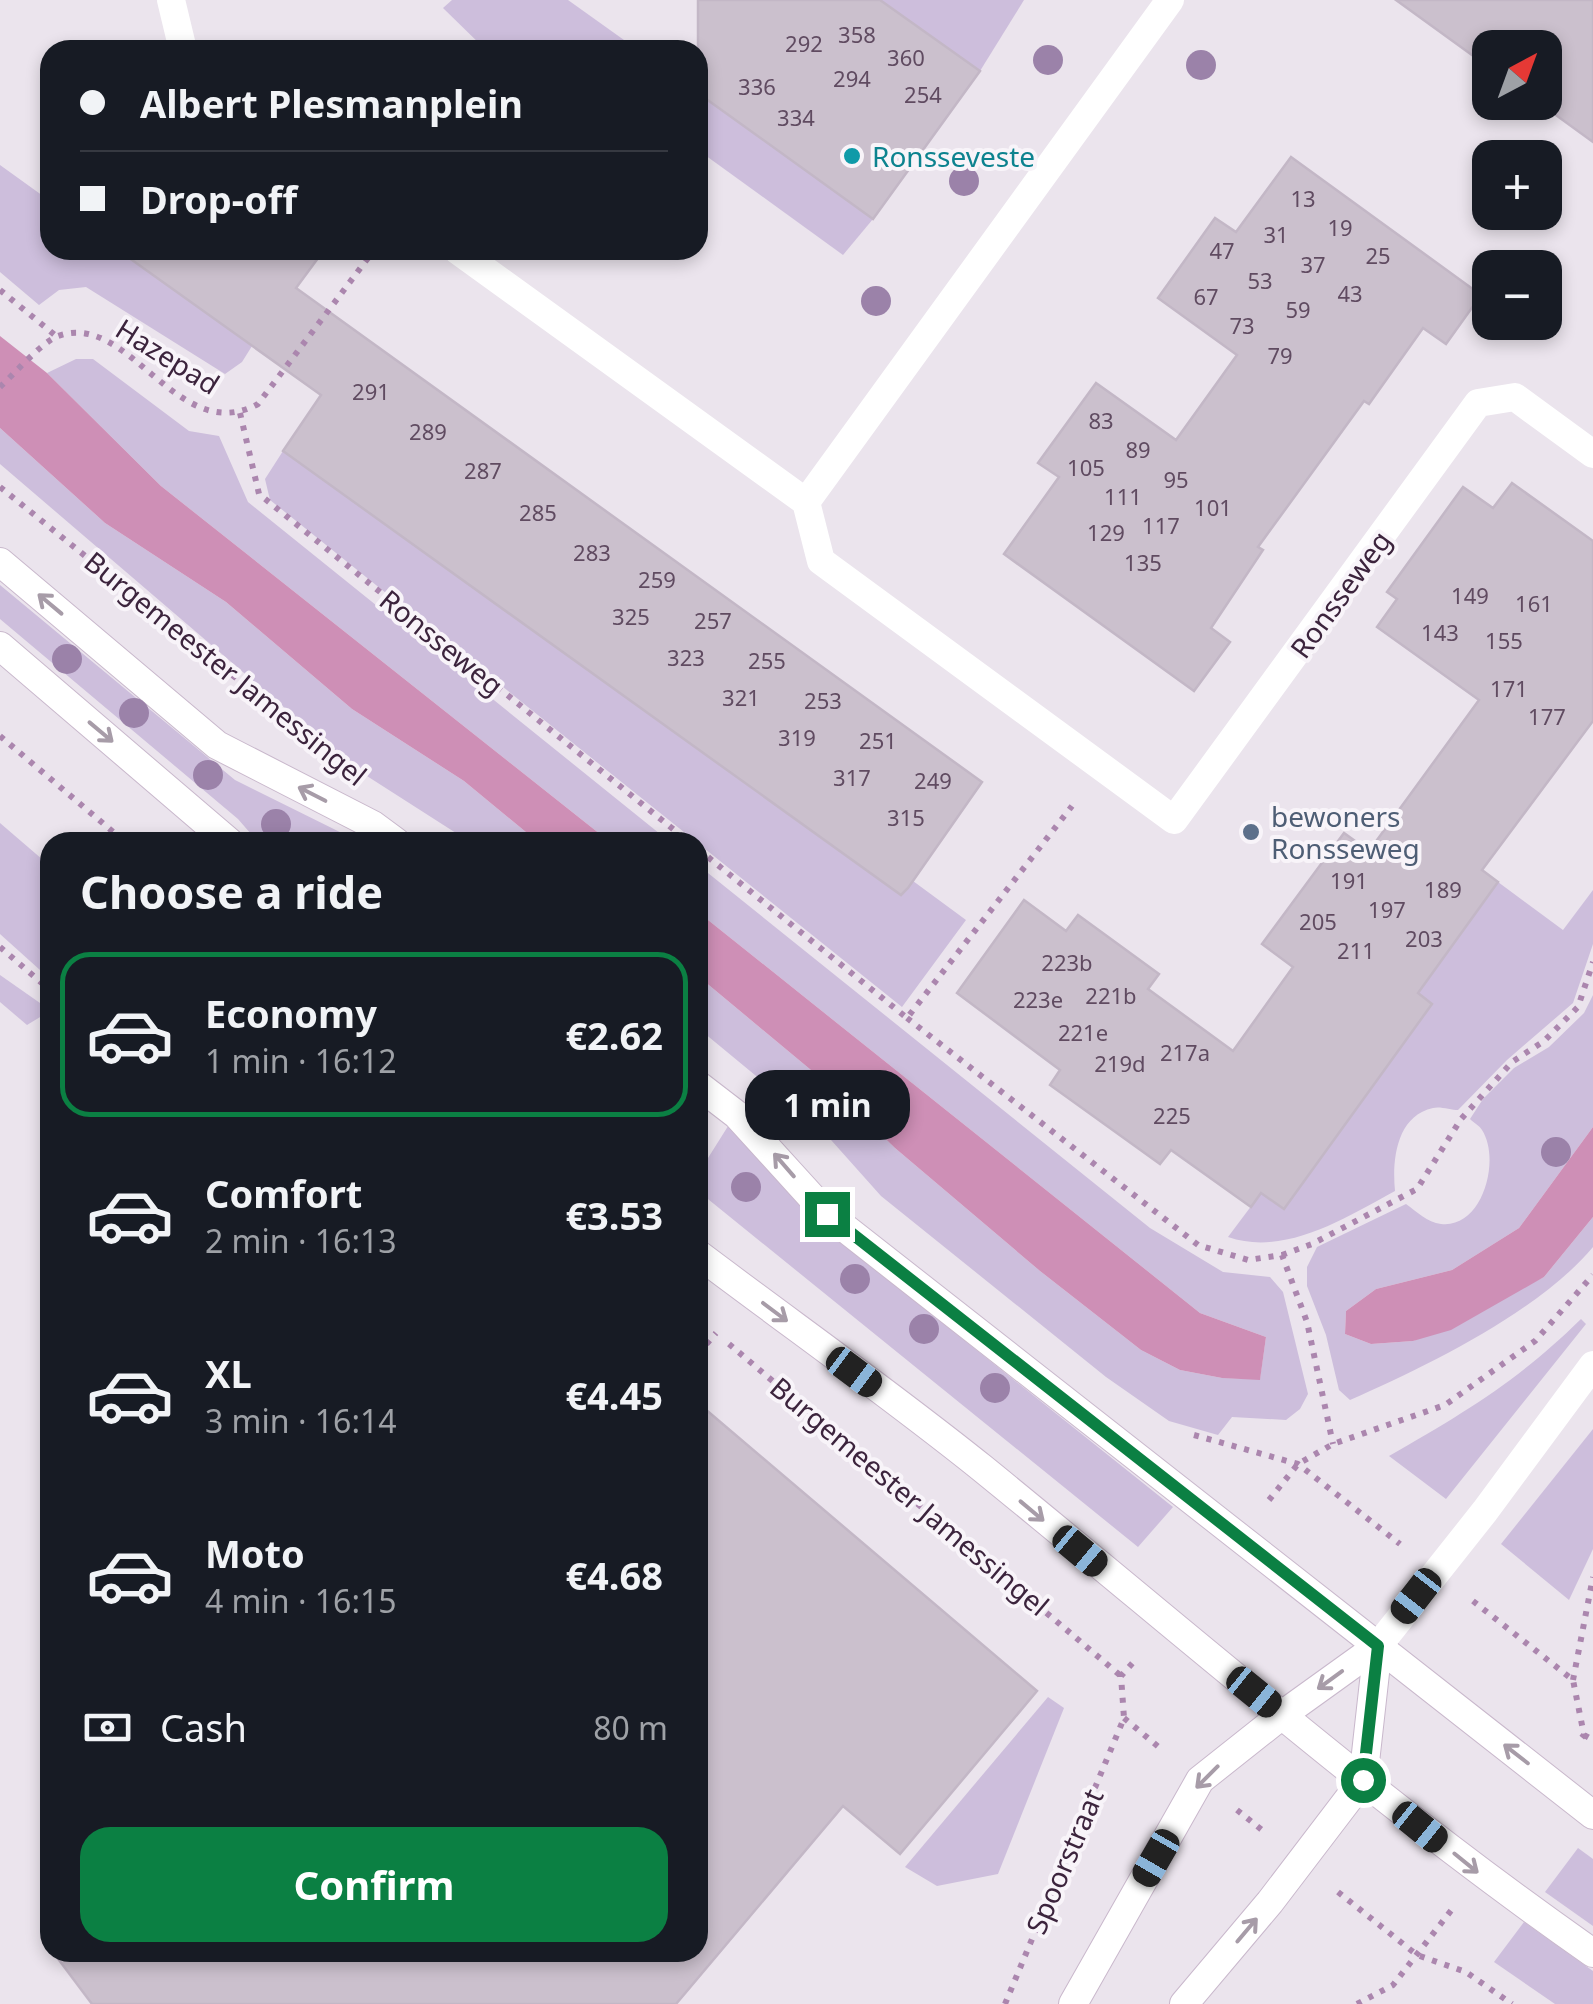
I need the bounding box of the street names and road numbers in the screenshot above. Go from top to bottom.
street label: Hazepad [109,309,227,403]
street label: Ronsseweg [1281,523,1399,665]
street label: Burgemeester Jamessingel [77,542,375,794]
street label: Ronsseweg [372,580,512,704]
street label: Burgemeester Jamessingel [763,1368,1057,1624]
street label: Spoorstraat [1016,1783,1112,1939]

